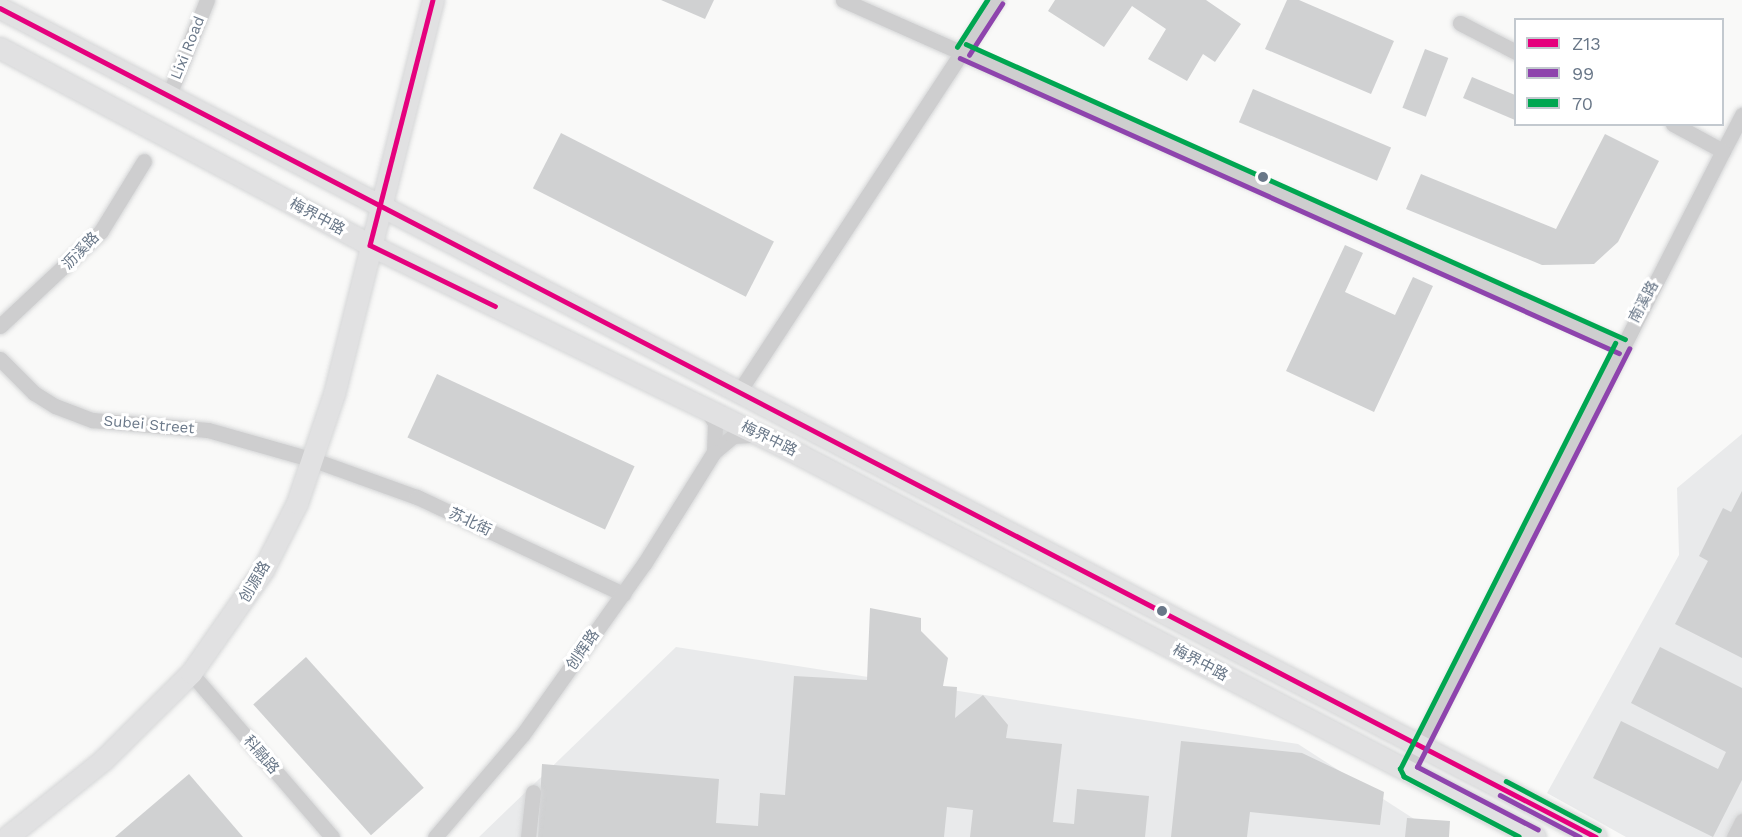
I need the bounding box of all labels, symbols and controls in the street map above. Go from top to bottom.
street label: Lixi Road [167,14,209,82]
legend [1514,18,1724,126]
text: Z13 [1572,33,1601,54]
text: 99 [1572,63,1594,84]
text: 70 [1572,93,1593,114]
unlabelled marker [1257,171,1269,183]
street label: 梅界中路 [286,195,348,239]
street label: 沥溪路 [59,229,103,273]
street label: 南溪路 [1625,278,1663,326]
street label: Subei Street [103,412,195,438]
street label: 梅界中路 [738,418,800,460]
street label: 苏北街 [446,504,494,540]
street label: 创源路 [236,558,274,606]
unlabelled marker [1156,605,1168,617]
street label: 创辉路 [563,626,603,674]
street label: 梅界中路 [1169,641,1231,685]
street label: 科融路 [239,732,283,778]

